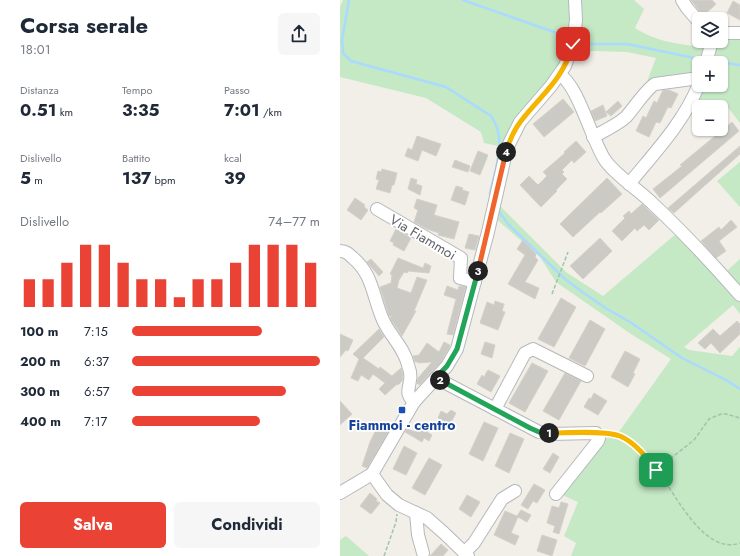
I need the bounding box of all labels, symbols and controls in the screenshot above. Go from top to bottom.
text: Corsa serale [20,9,148,41]
map controls [692,12,728,136]
button: layers [692,12,728,48]
button: share [278,13,320,55]
pin [556,27,590,61]
icon: check [562,33,584,55]
text: 18:01 [20,40,51,59]
button: + [692,56,728,92]
text: Distanza [20,82,59,98]
text: Tempo [122,82,153,98]
text: Passo [224,82,250,98]
text: 0.51 [20,98,56,122]
text: 3:35 [122,98,160,122]
text: 7:01 [224,98,260,122]
button: − [692,100,728,136]
text: km [56,104,73,120]
text: /km [260,104,282,120]
pin: 4 [496,142,516,162]
text: 4 [502,144,510,160]
text: Dislivello [20,150,62,166]
text: Battito [122,150,150,166]
text: kcal [224,150,242,166]
text: 5 [20,166,31,190]
text: 137 [122,166,151,190]
text: 39 [224,166,246,190]
text: m [31,172,43,188]
text: bpm [151,172,176,188]
street label: Via Fiammoi [386,209,460,265]
text: Dislivello [20,212,69,231]
text: 74–77 m [268,212,320,231]
pin: 3 [468,261,488,281]
text: 3 [475,263,481,279]
text: 100 m [20,322,58,341]
text: 7:15 [84,322,108,341]
text: 200 m [20,352,60,371]
text: 6:37 [84,352,109,371]
pin: 2 [430,370,450,390]
text: 2 [436,372,444,388]
text: 300 m [20,382,60,401]
text: 6:57 [84,382,110,401]
marker: Fiammoi - centro [397,405,407,415]
text: 400 m [20,412,61,431]
text: 7:17 [84,412,107,431]
place label: Fiammoi - centro [349,415,456,435]
pin: 1 [539,423,559,443]
text: 1 [546,425,552,441]
pin [639,453,673,487]
icon: arrive [645,459,667,481]
button: Salva [20,502,166,548]
button: Condividi [174,502,320,548]

